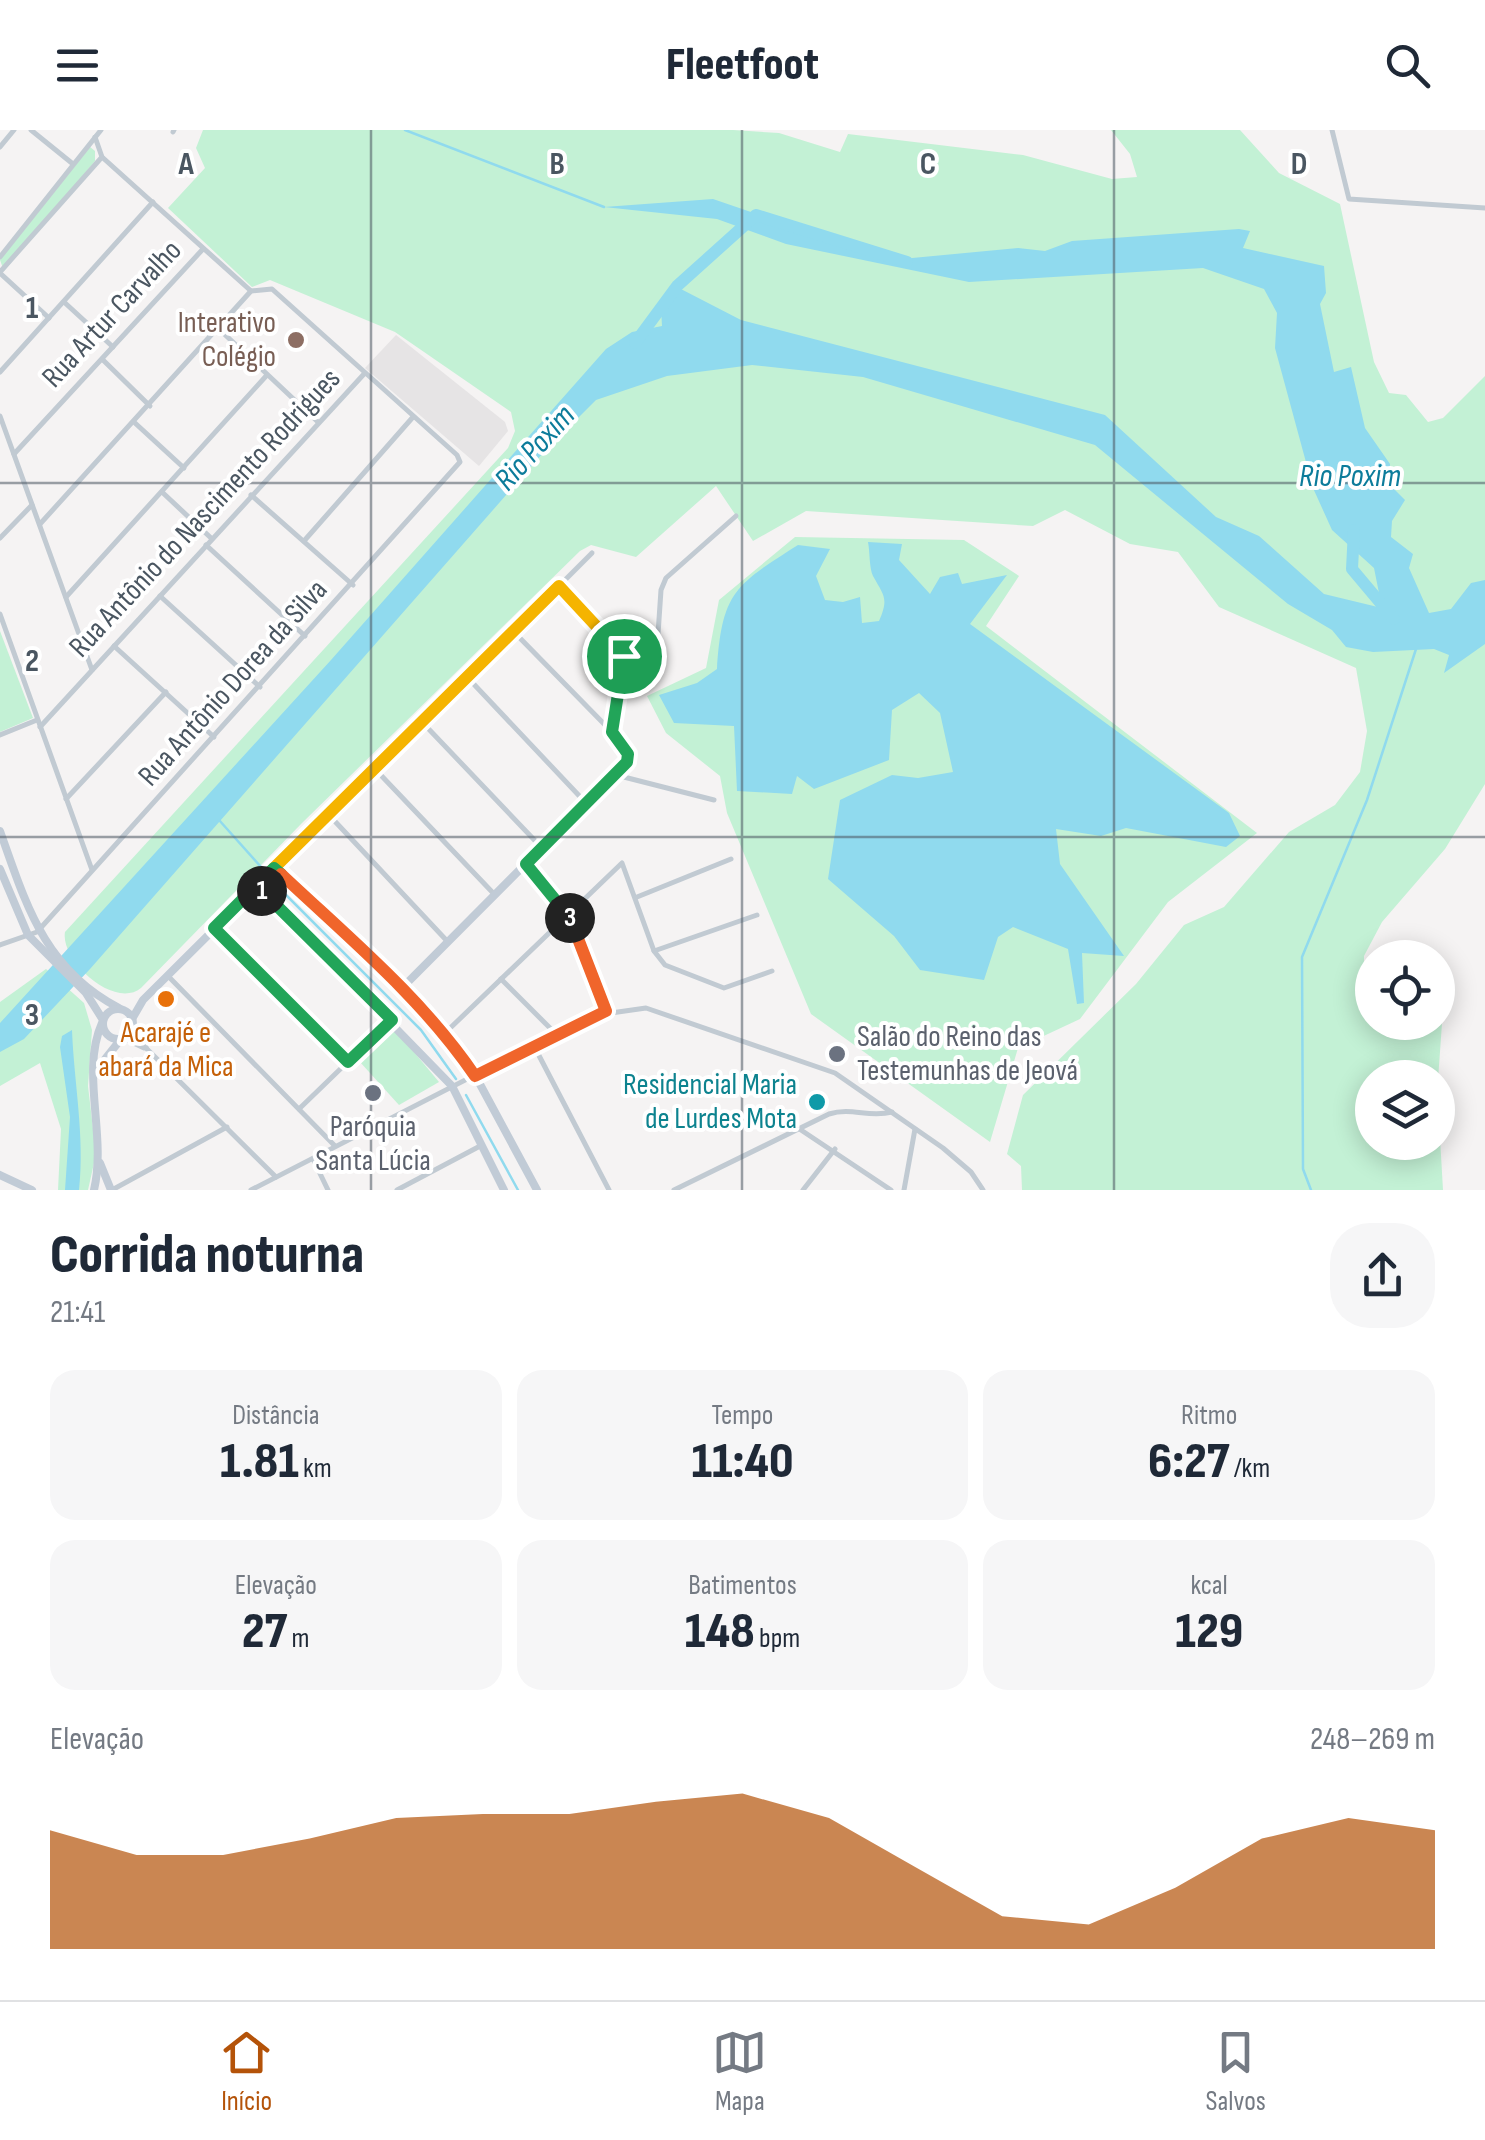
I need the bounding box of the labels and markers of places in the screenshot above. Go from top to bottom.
place label: Interativo Colégio [178,305,276,375]
marker: Interativo Colégio [285,329,307,351]
pin [582,614,667,699]
pin: 1 [237,866,287,916]
pin: 3 [545,893,595,943]
marker: Acarajé e abará da Mica [155,988,177,1010]
place label: Acarajé e abará da Mica [98,1015,234,1085]
place label: Salão do Reino das Testemunhas de Jeová [857,1019,1078,1089]
marker: Salão do Reino das Testemunhas de Jeová [826,1043,848,1065]
place label: Residencial Maria de Lurdes Mota [623,1067,797,1137]
marker: Paróquia Santa Lúcia [362,1082,384,1104]
marker: Residencial Maria de Lurdes Mota [806,1091,828,1113]
place label: Paróquia Santa Lúcia [315,1109,431,1179]

